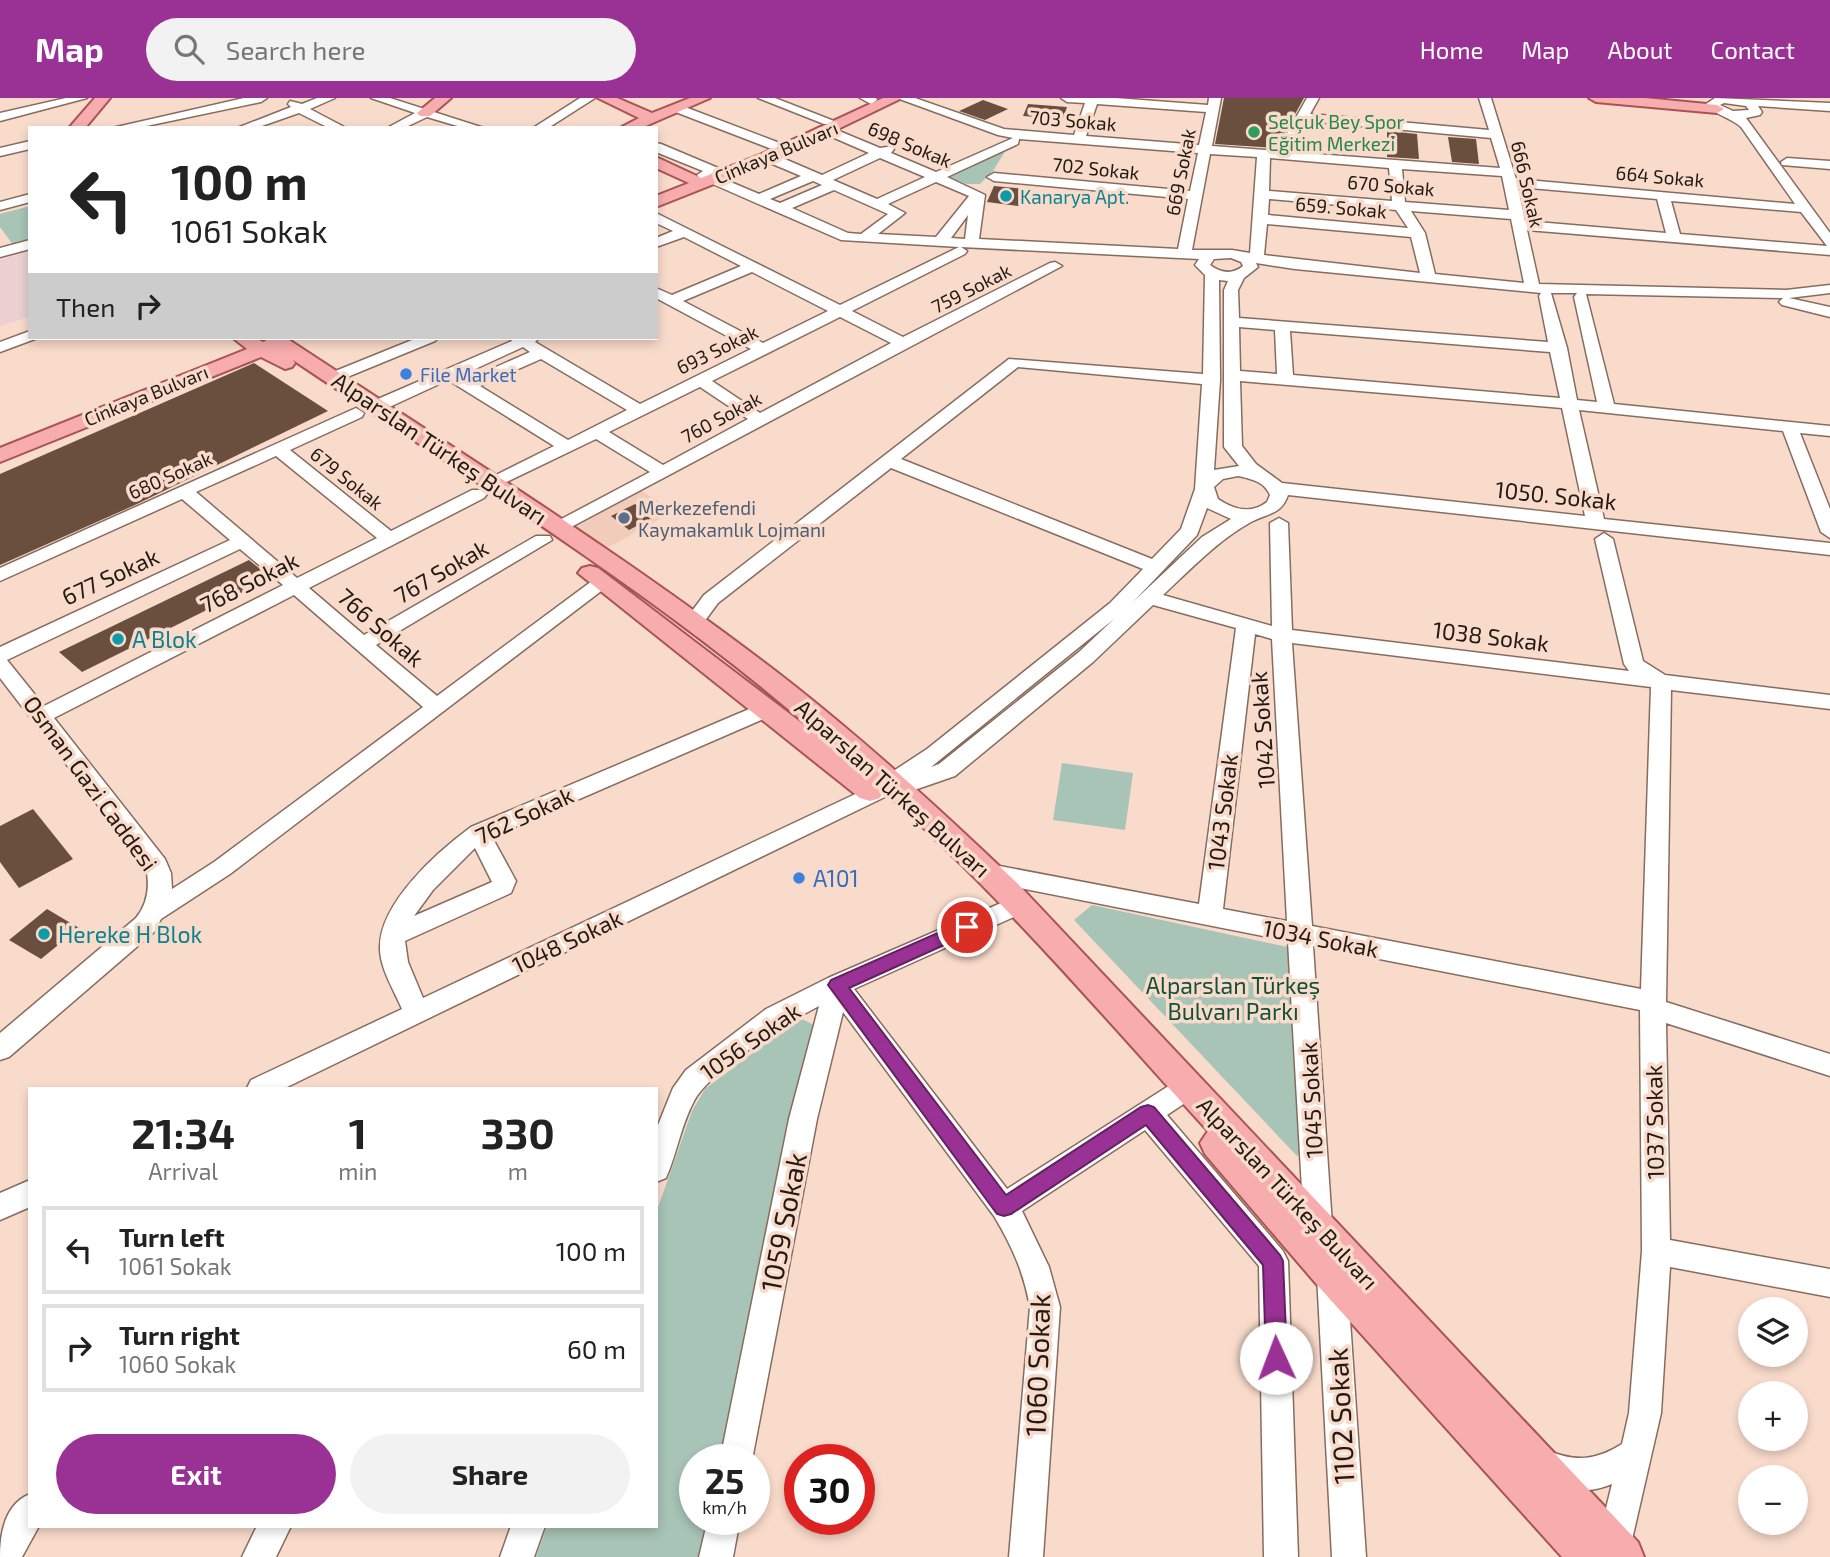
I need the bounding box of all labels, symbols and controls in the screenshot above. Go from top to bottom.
search box [146,18,636,81]
text: Map [35,29,104,69]
icon: search [170,30,208,68]
text: Search here [226,34,365,65]
text: Home [1420,35,1483,64]
text: Map [1521,35,1569,64]
text: About [1607,35,1673,64]
text: Contact [1711,35,1795,64]
street label: 703 Sokak [1029,105,1118,135]
place label: Selçuk Bey Spor Eğitim Merkezi [1268,110,1405,155]
street label: Cinkaya Bulvarı [711,116,841,188]
street label: 698 Sokak [865,116,956,172]
marker: Selçuk Bey Spor Eğitim Merkezi [1246,124,1262,140]
street label: 669 Sokak [1160,126,1200,217]
street label: 666 Sokak [1507,139,1549,230]
text: 100 m [171,151,308,210]
street label: 702 Sokak [1051,152,1141,184]
icon: left [56,154,147,245]
street label: 664 Sokak [1615,161,1706,191]
street label: 670 Sokak [1346,170,1436,200]
place label: Kanarya Apt. [1020,185,1129,208]
marker: Kanarya Apt. [998,188,1014,204]
street label: 659. Sokak [1294,192,1388,222]
text: 1061 Sokak [171,211,327,249]
street label: 759 Sokak [927,258,1015,318]
icon: right [129,287,167,325]
text: Then [56,291,115,322]
street label: 693 Sokak [673,319,762,379]
street label: Cinkaya Bulvarı [81,360,211,430]
place label: File Market [420,363,517,386]
street label: Alparslan Türkeş Bulvarı [327,366,553,531]
marker: File Market [398,366,414,382]
street label: 760 Sokak [677,386,765,448]
street label: 679 Sokak [306,442,388,514]
street label: 680 Sokak [125,446,216,504]
street label: 1050. Sokak [1494,475,1618,515]
place label: Merkezefendi Kaymakamlık Lojmanı [638,496,826,541]
marker: Merkezefendi Kaymakamlık Lojmanı [616,510,632,526]
street label: 767 Sokak [389,533,493,609]
street label: 677 Sokak [57,541,163,611]
street label: 768 Sokak [195,545,303,619]
street label: 766 Sokak [332,582,430,672]
street label: 1038 Sokak [1431,615,1551,657]
place label: A Blok [132,625,197,653]
marker: A Blok [110,631,126,647]
street label: 1042 Sokak [1244,670,1280,789]
street label: Osman Gazi Caddesi [18,690,164,876]
street label: Alparslan Türkeş Bulvarı [789,693,996,884]
street label: 1043 Sokak [1201,752,1243,872]
street label: 762 Sokak [471,780,578,850]
place label: A101 [813,864,859,892]
marker: A101 [791,870,807,886]
pin [937,897,997,957]
street label: 1048 Sokak [507,903,627,979]
icon: arrive [948,908,986,946]
street label: 1034 Sokak [1261,913,1381,963]
place label: Hereke H Blok [58,920,202,948]
marker: Hereke H Blok [36,926,52,942]
park label: Alparslan Türkeş Bulvarı Parkı [1146,971,1320,1025]
street label: 1056 Sokak [695,996,806,1086]
street label: 1045 Sokak [1294,1041,1328,1159]
street label: 1037 Sokak [1639,1064,1669,1180]
street label: Alparslan Türkeş Bulvarı [1191,1091,1385,1296]
text: 21:34 [131,1107,235,1157]
text: 1 [349,1107,367,1157]
text: 330 [481,1107,555,1157]
street label: 1059 Sokak [753,1150,813,1294]
text: Arrival [148,1157,218,1185]
text: min [338,1157,377,1185]
text: m [508,1157,528,1185]
text: Turn left [119,1221,225,1252]
icon: left [60,1231,98,1269]
text: 100 m [556,1235,626,1266]
text: 1061 Sokak [119,1252,231,1280]
street label: 1060 Sokak [1018,1293,1056,1437]
map controls [1738,1297,1808,1535]
button: layers [1738,1297,1808,1367]
text: Turn right [119,1319,240,1350]
position arrow [1239,1321,1313,1395]
icon: right [60,1329,98,1367]
text: 60 m [567,1333,626,1364]
street label: 1102 Sokak [1319,1347,1361,1485]
text: 1060 Sokak [119,1350,236,1378]
button: + [1738,1381,1808,1451]
button: Exit [56,1434,336,1514]
button: Share [350,1434,630,1514]
speed limit sign: 30 [784,1444,875,1535]
text: 25 [705,1459,744,1501]
button: − [1738,1465,1808,1535]
text: km/h [702,1496,747,1518]

